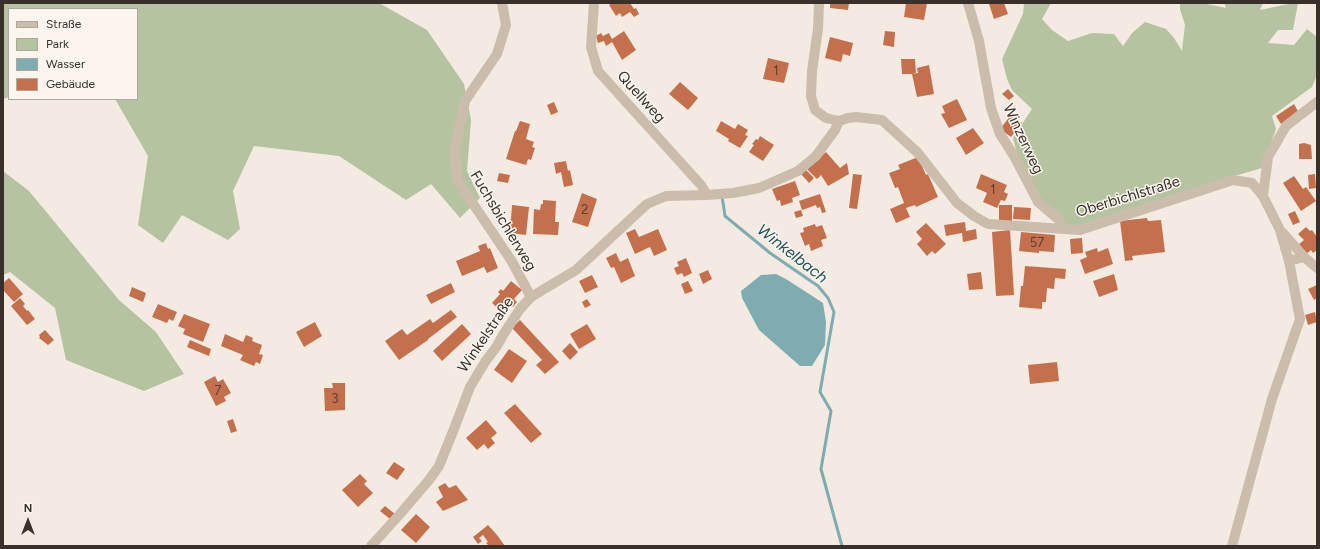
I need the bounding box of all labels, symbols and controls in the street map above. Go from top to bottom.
legend [8,8,138,100]
text: Straße [46,17,81,31]
text: Park [46,37,69,51]
text: Wasser [46,57,85,71]
house number: 1 [773,63,779,79]
street label: Quellweg [613,67,669,127]
text: Gebäude [46,77,95,91]
street label: Winzerweg [999,101,1047,177]
street label: Fuchsbichlerweg [466,168,540,274]
street label: Oberbichlstraße [1074,173,1182,221]
house number: 1 [990,182,996,198]
house number: 2 [581,202,589,218]
water label: Winkelbach [753,220,831,288]
house number: 57 [1030,235,1044,251]
street label: Winkelstraße [454,294,518,376]
house number: 7 [215,383,221,399]
house number: 3 [331,391,339,407]
north arrow [8,501,48,541]
text: N [24,502,32,515]

